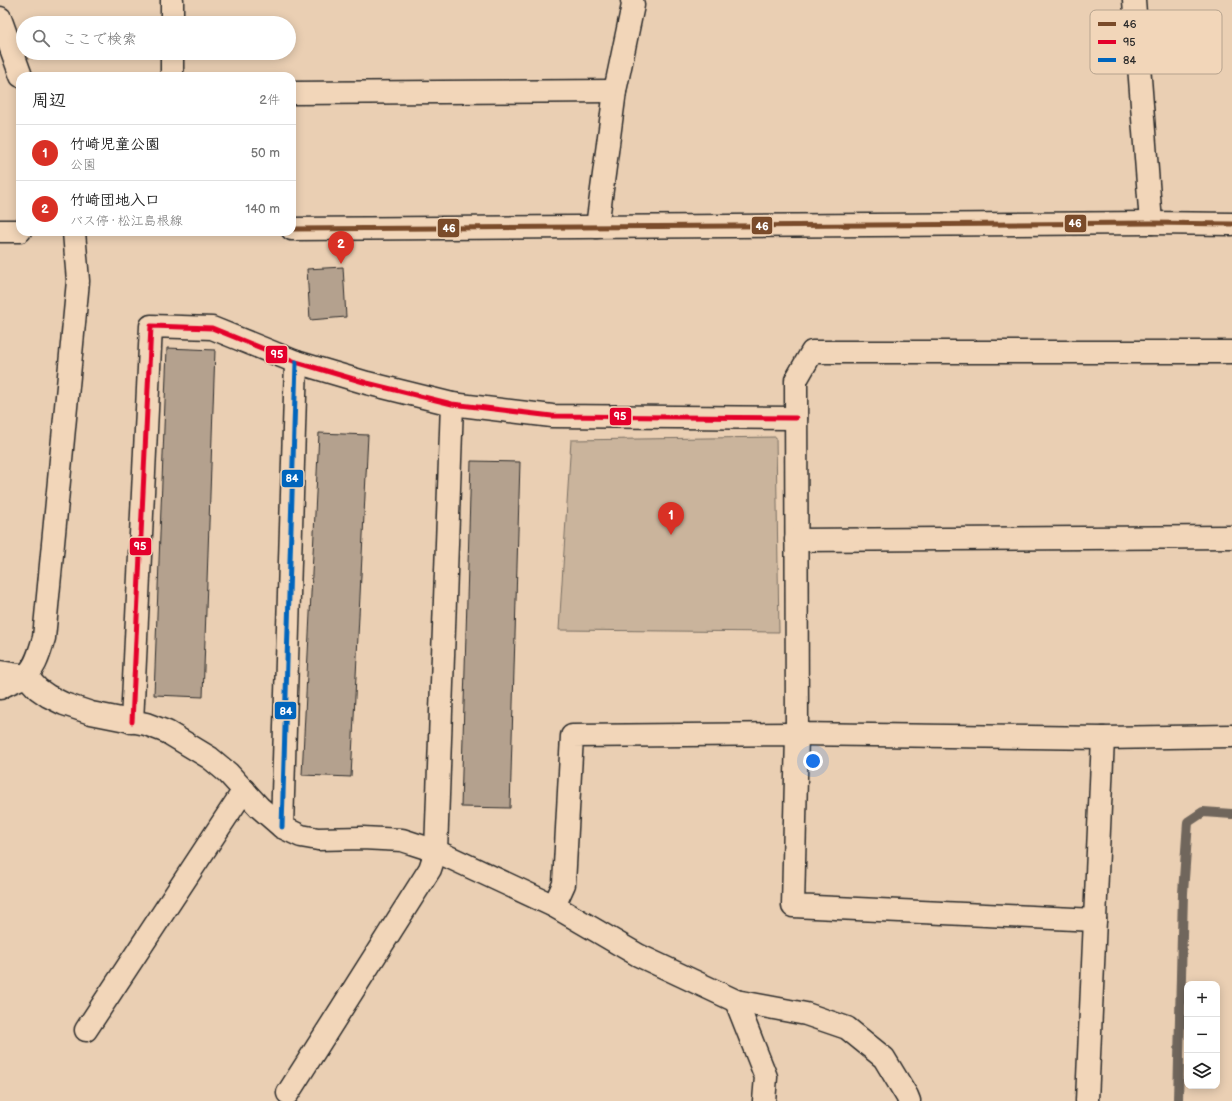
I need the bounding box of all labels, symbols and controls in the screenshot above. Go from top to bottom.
legend [1090,10,1222,74]
search box [16,16,296,60]
text: 46 [1123,18,1137,31]
icon: search [30,27,52,49]
text: ここで検索 [62,30,137,49]
text: 95 [1123,36,1136,49]
text: 84 [1123,54,1136,67]
text: 周辺 [32,91,66,111]
text: 2件 [259,92,280,108]
text: 竹崎児童公園 [70,135,160,154]
text: 1 [42,145,48,161]
text: 50 m [251,145,280,161]
text: 公園 [70,157,96,173]
text: 竹崎団地入口 [70,191,160,210]
text: 2 [41,201,49,217]
text: 140 m [245,201,280,217]
text: バス停 · 松江島根線 [70,213,182,229]
line badge: 46 [1064,214,1087,233]
line badge: 46 [751,216,773,235]
text: 46 [1068,217,1082,230]
line badge: 46 [437,218,460,238]
text: 46 [755,220,769,233]
text: 46 [442,222,456,235]
pin: 2 [328,231,354,264]
line badge: 95 [265,345,288,364]
text: 95 [271,348,284,361]
line badge: 95 [609,407,632,426]
text: 95 [614,410,627,423]
line badge: 84 [281,469,304,488]
text: 84 [285,472,299,485]
pin: 1 [658,502,684,535]
line badge: 95 [129,537,152,556]
text: 95 [134,540,147,553]
line badge: 84 [274,701,297,720]
text: 84 [279,705,293,718]
your location [803,751,823,771]
map controls [1184,981,1220,1089]
button: + [1184,981,1220,1017]
button: − [1184,1017,1220,1053]
button: layers [1184,1053,1220,1089]

